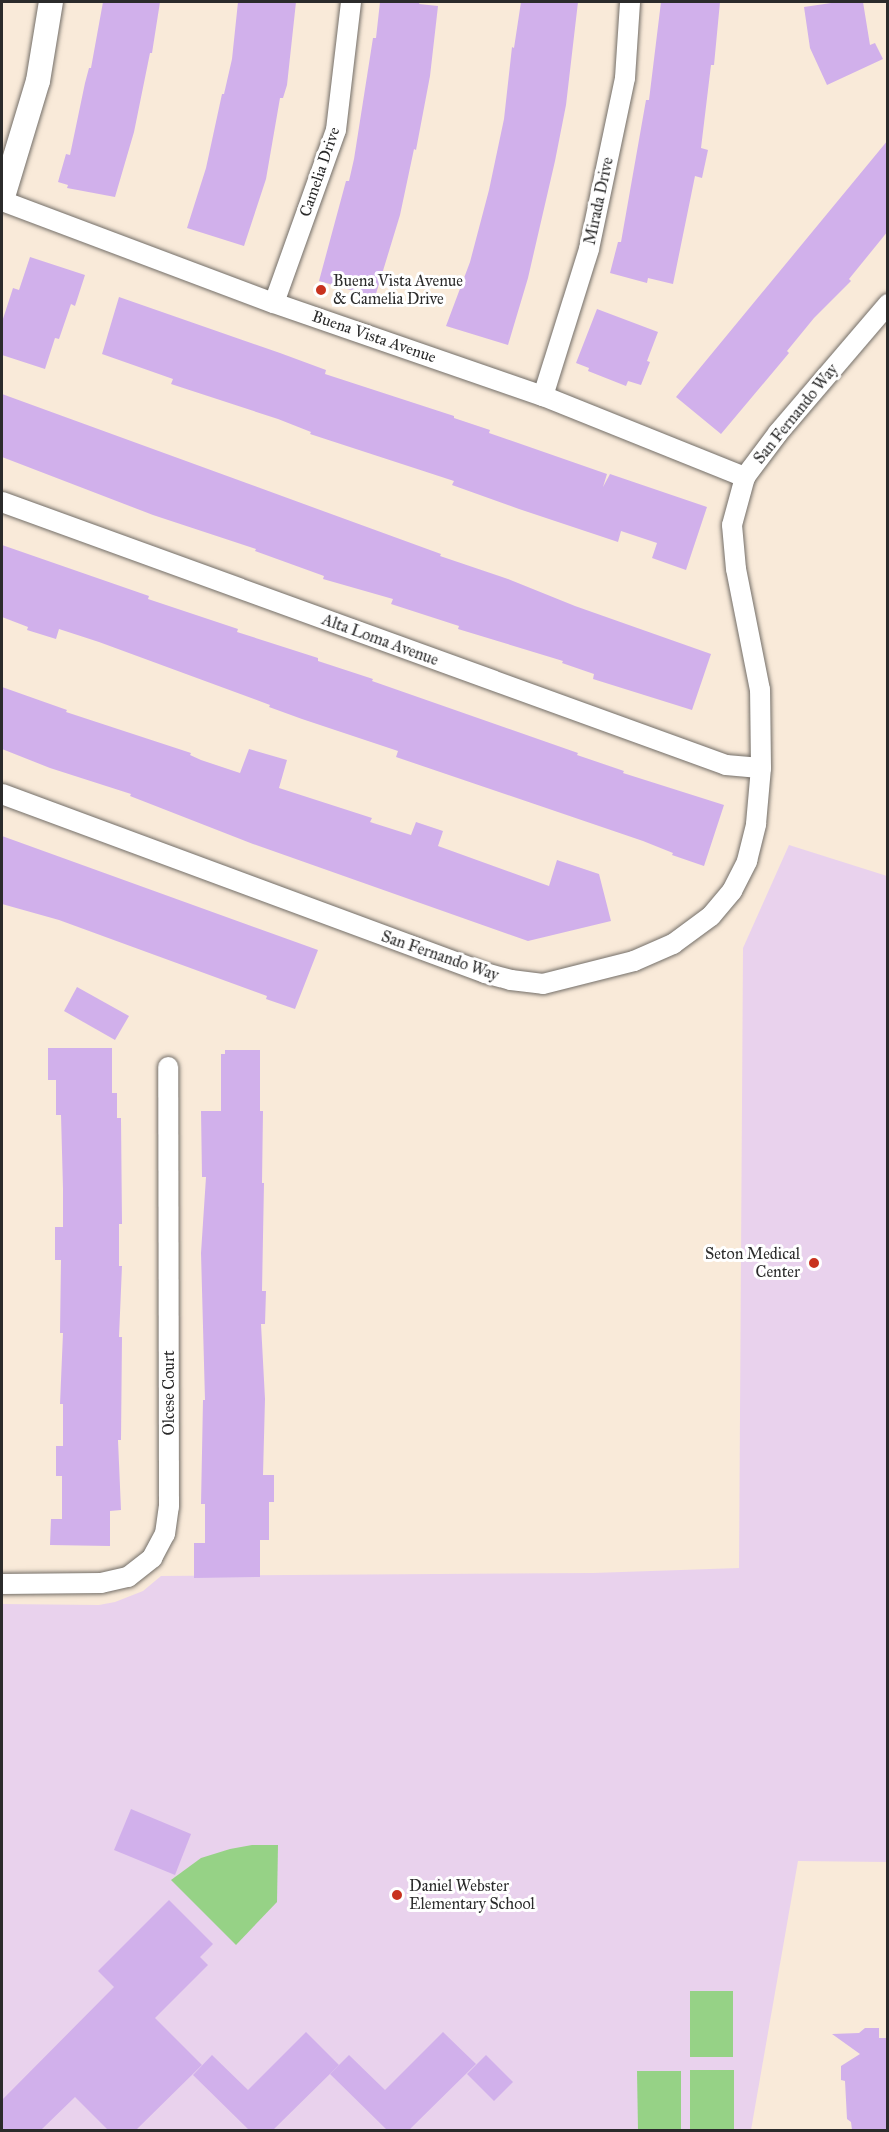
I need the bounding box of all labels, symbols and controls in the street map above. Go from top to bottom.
street label: Camelia Drive [296,125,344,219]
street label: Mirada Drive [580,156,618,246]
place label: Buena Vista Avenue & Camelia Drive [333,271,463,309]
marker: Buena Vista Avenue & Camelia Drive [314,283,328,297]
street label: Buena Vista Avenue [309,307,439,367]
street label: San Fernando Way [750,360,842,468]
street label: Alta Loma Avenue [319,610,441,670]
street label: San Fernando Way [379,927,501,985]
place label: Seton Medical Center [705,1244,800,1282]
marker: Seton Medical Center [805,1254,823,1272]
street label: Olcese Court [159,1350,179,1436]
place label: Daniel Webster Elementary School [409,1876,535,1914]
marker: Daniel Webster Elementary School [390,1888,404,1902]

